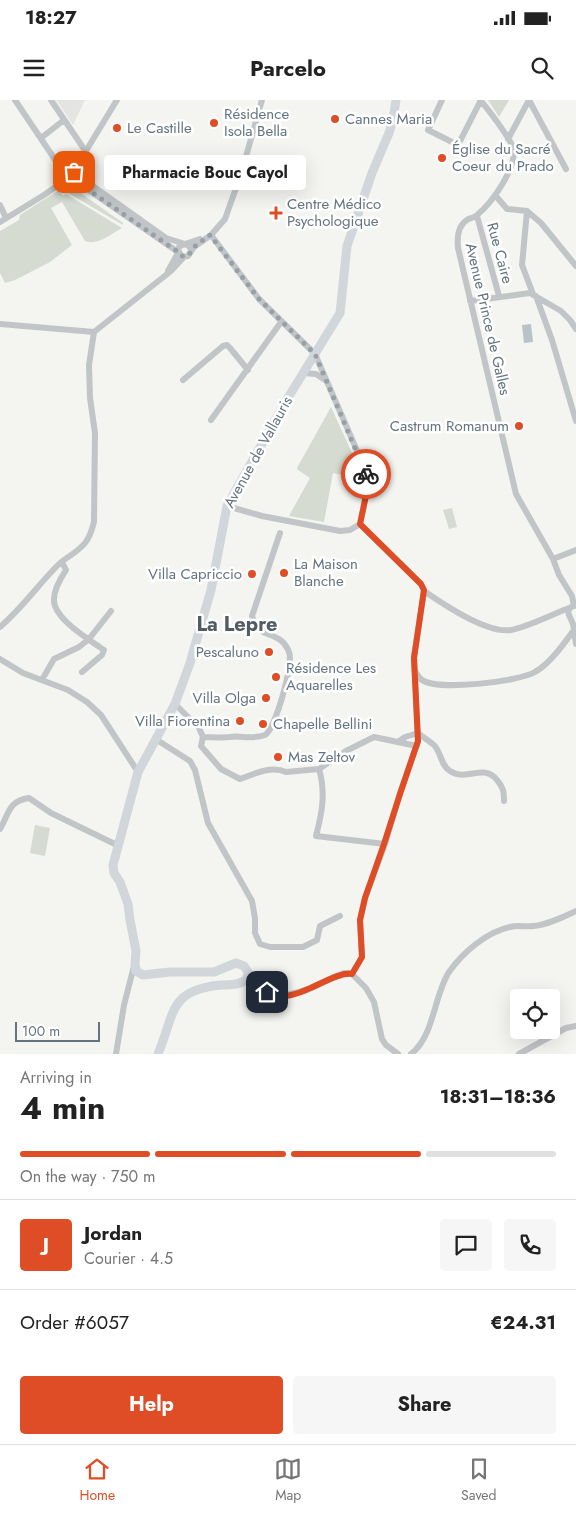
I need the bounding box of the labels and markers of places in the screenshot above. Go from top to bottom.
place label: Résidence Isola Bella [224,103,289,142]
place label: Cannes Maria [345,108,432,130]
marker: Cannes Maria [329,113,341,125]
place label: Le Castille [127,117,192,139]
marker: Résidence Isola Bella [208,117,220,129]
marker: Le Castille [111,122,123,134]
place label: Église du Sacré Coeur du Prado [452,138,554,177]
pin [53,151,95,193]
marker: Église du Sacré Coeur du Prado [436,152,448,164]
callout: Pharmacie Bouc Cayol [104,154,306,190]
place label: Centre Médico Psychologique [287,193,381,232]
marker: Centre Médico Psychologique [269,206,283,220]
place label: Castrum Romanum [390,415,509,437]
marker: Castrum Romanum [513,420,525,432]
place label: La Maison Blanche [294,553,358,592]
place label: Villa Capriccio [148,563,242,585]
marker: La Maison Blanche [278,567,290,579]
marker: Villa Capriccio [246,568,258,580]
place label: Pescaluno [196,641,259,663]
marker: Pescaluno [263,646,275,658]
place label: Résidence Les Aquarelles [286,657,376,696]
marker: Résidence Les Aquarelles [270,671,282,683]
place label: Villa Olga [193,687,256,709]
marker: Villa Olga [260,692,272,704]
place label: Villa Fiorentina [135,710,230,732]
place label: Chapelle Bellini [273,713,372,735]
marker: Villa Fiorentina [234,715,246,727]
marker: Chapelle Bellini [257,718,269,730]
place label: Mas Zeltov [288,746,355,768]
marker: Mas Zeltov [272,751,284,763]
pin [246,971,288,1013]

